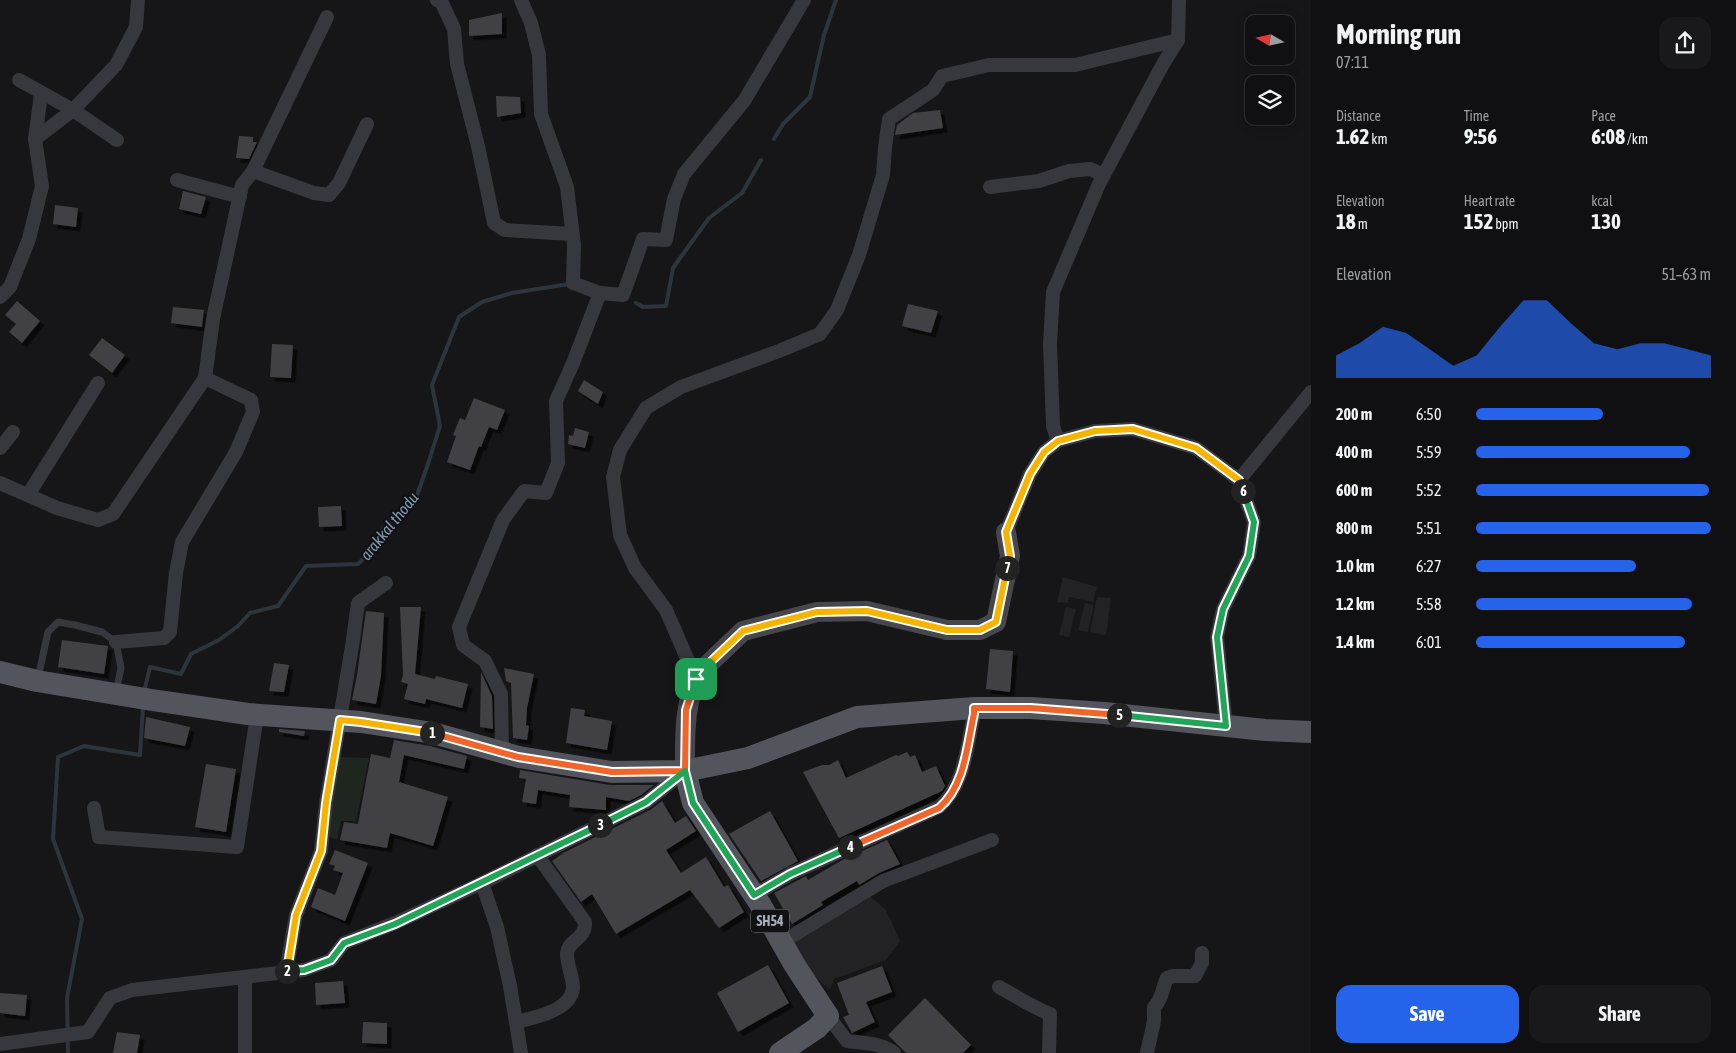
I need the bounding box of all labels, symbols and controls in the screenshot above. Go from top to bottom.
north arrow [1245,15,1295,65]
map controls [1245,15,1295,125]
button: share [1659,17,1711,69]
text: Morning run [1336,18,1461,50]
text: 07:11 [1336,53,1369,71]
button: layers [1245,75,1295,125]
text: Distance [1336,108,1381,124]
text: Time [1464,108,1489,124]
text: Pace [1591,108,1616,124]
text: 1.62 [1336,124,1369,148]
text: 9:56 [1464,124,1497,148]
text: 6:08 [1591,124,1625,148]
text: km [1369,131,1388,147]
text: /km [1625,131,1648,147]
text: Elevation [1336,193,1385,209]
text: Heart rate [1464,193,1515,209]
text: kcal [1591,193,1613,209]
text: 18 [1336,209,1356,233]
text: 152 [1464,209,1493,233]
text: 130 [1591,209,1621,233]
text: m [1356,216,1368,232]
text: bpm [1493,216,1519,232]
text: Elevation [1336,265,1391,283]
text: 51–63 m [1662,265,1711,283]
text: 200 m [1336,405,1372,423]
text: 6:50 [1416,405,1441,423]
text: 400 m [1336,443,1372,461]
text: 5:59 [1416,443,1441,461]
pin: 6 [1230,478,1256,504]
text: 600 m [1336,481,1372,499]
text: 5:52 [1416,481,1441,499]
text: 6 [1240,483,1247,499]
water label: arakkal thodu [356,488,422,564]
text: 800 m [1336,519,1372,537]
text: 5:51 [1416,519,1441,537]
pin: 7 [994,556,1020,580]
text: 1.0 km [1336,557,1375,575]
text: 6:27 [1416,557,1441,575]
text: 7 [1004,560,1011,576]
text: 1.2 km [1336,595,1375,613]
text: 5:58 [1416,595,1441,613]
text: 1.4 km [1336,633,1375,651]
text: 6:01 [1416,633,1442,651]
pin [675,658,717,700]
icon: arrive [682,665,710,693]
pin: 5 [1106,702,1132,728]
text: 5 [1116,707,1123,723]
pin: 1 [420,720,444,746]
text: 1 [429,725,436,741]
pin: 3 [588,812,612,838]
text: 3 [597,817,604,833]
pin: 4 [838,834,862,860]
text: 4 [847,839,854,855]
road number: SH54 [751,909,789,932]
pin: 2 [274,958,300,984]
text: 2 [284,963,291,979]
button: Save [1336,985,1519,1043]
button: Share [1529,985,1711,1043]

